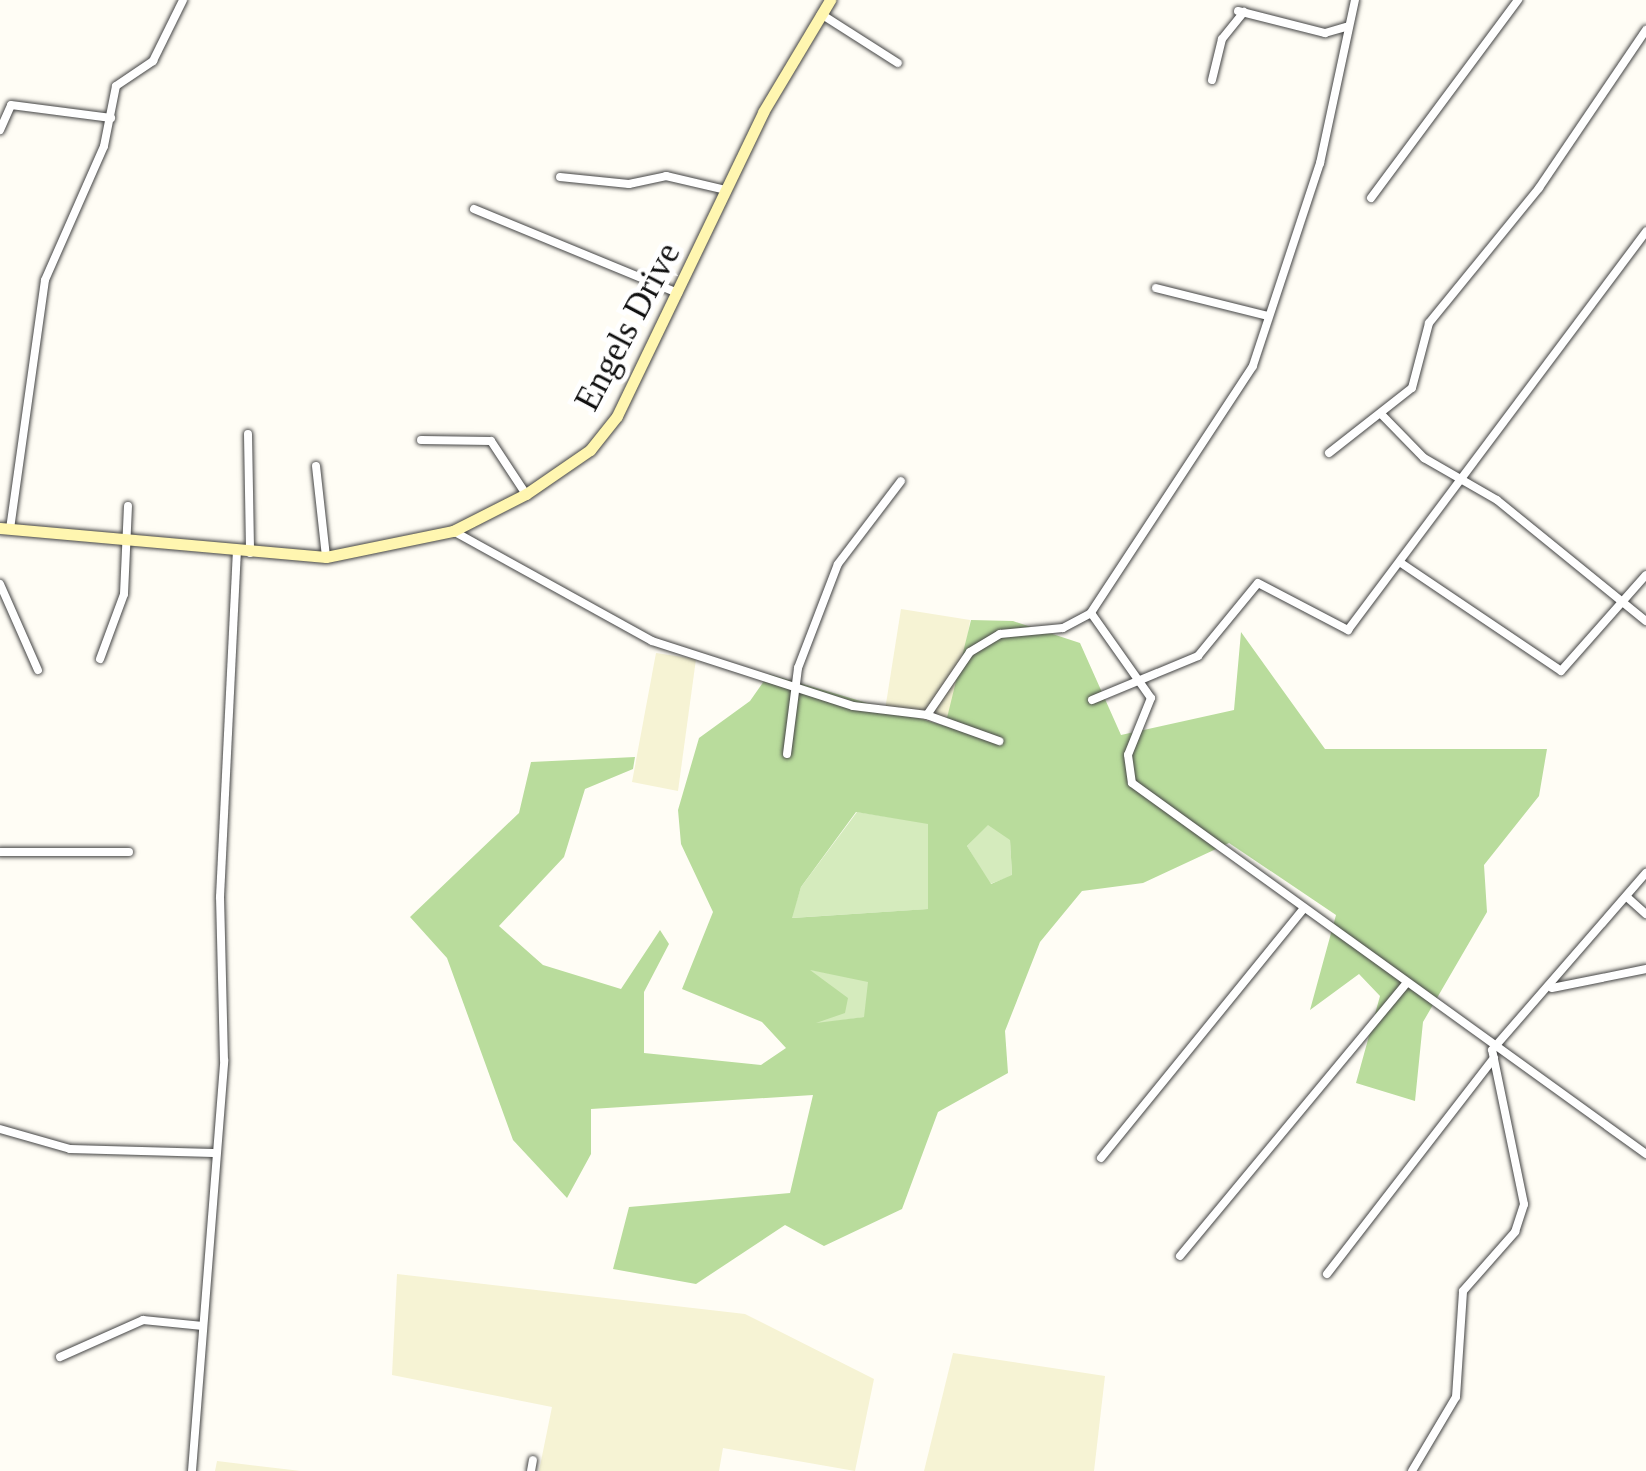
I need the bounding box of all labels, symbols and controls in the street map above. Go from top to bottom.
street label: Engels Drive [566,236,690,418]

